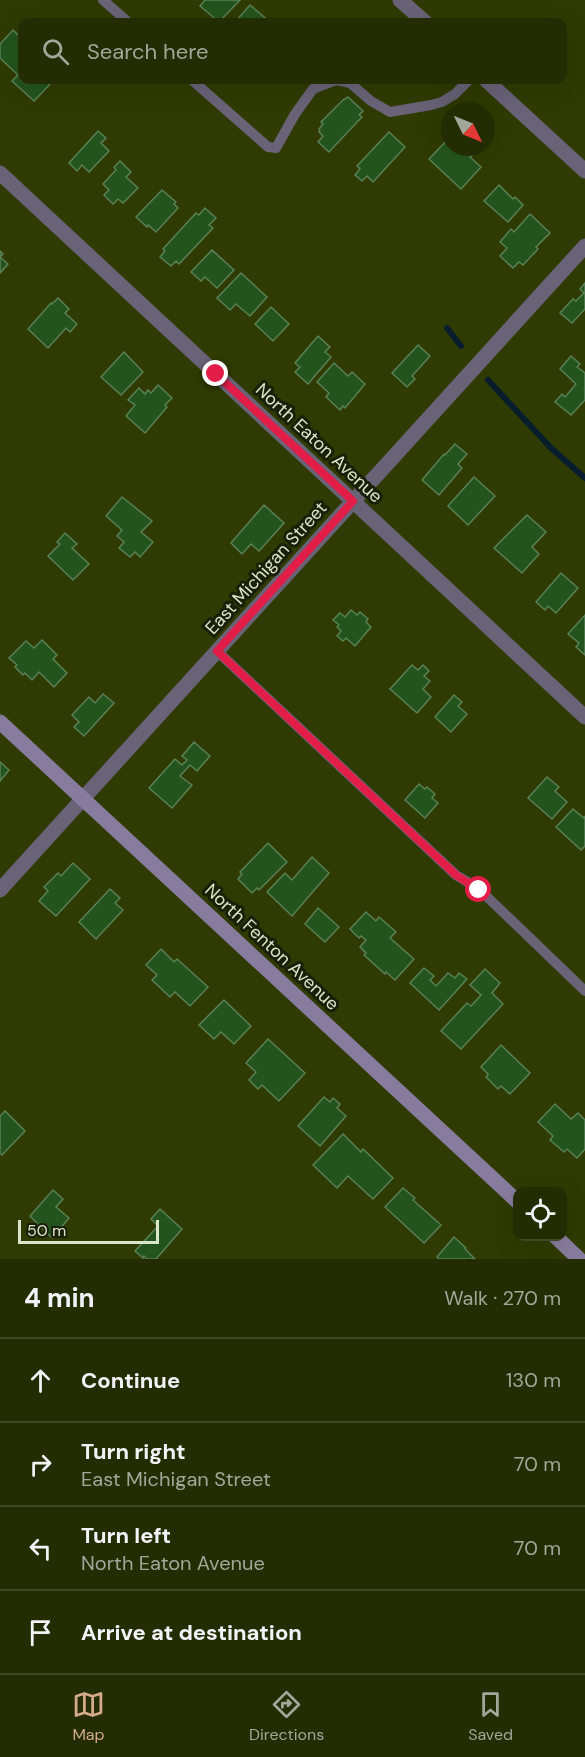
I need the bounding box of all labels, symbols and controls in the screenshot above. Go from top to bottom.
search box [18,18,567,84]
icon: search [39,35,72,68]
text: Search here [87,37,208,66]
north arrow [441,102,495,156]
route end [202,360,228,386]
street label: North Eaton Avenue [250,378,388,508]
street label: East Michigan Street [200,496,332,640]
route start [465,876,491,902]
street label: North Fenton Avenue [200,878,344,1016]
map controls [513,1187,567,1241]
button: locate [513,1187,567,1241]
scale bar [18,1217,159,1244]
text: 50 m [27,1220,66,1241]
text: 4 min [24,1281,95,1315]
text: Walk · 270 m [444,1285,561,1311]
icon: ahead [24,1364,57,1397]
text: Continue [81,1366,180,1395]
text: 130 m [506,1367,561,1393]
text: Turn right [81,1437,186,1466]
icon: right [24,1448,57,1481]
text: 70 m [514,1451,561,1477]
text: East Michigan Street [81,1466,271,1492]
text: Turn left [81,1521,171,1550]
icon: left [24,1532,57,1565]
text: 70 m [514,1535,561,1561]
text: North Eaton Avenue [81,1550,265,1576]
icon: arrive [24,1616,57,1649]
text: Arrive at destination [81,1618,302,1647]
tab: Map [72,1688,105,1745]
tab: Directions [249,1688,324,1745]
tab: Saved [468,1688,513,1745]

